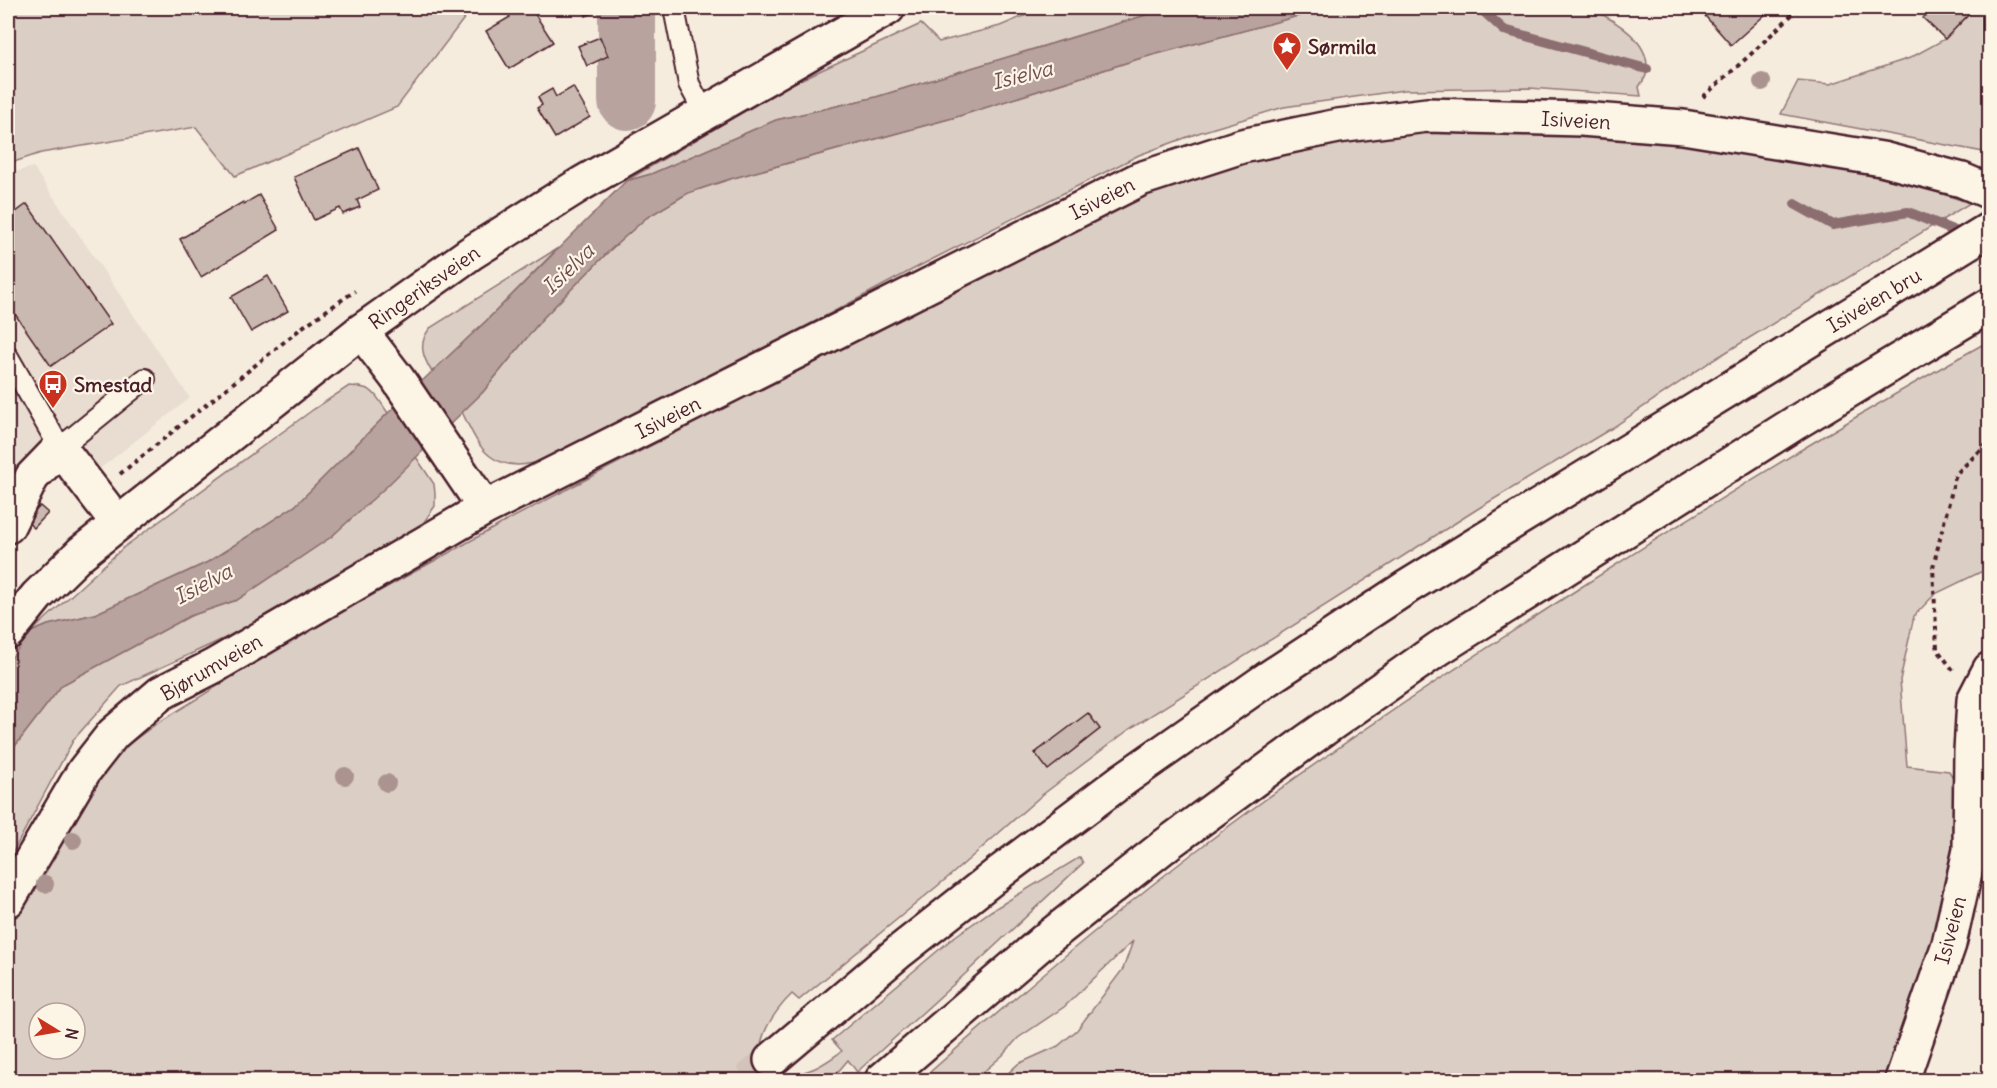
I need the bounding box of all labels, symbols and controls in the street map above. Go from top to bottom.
place icon: Sørmila [1271,30,1303,72]
place label: Sørmila [1308,34,1377,59]
water label: Isielva [989,54,1056,96]
street label: Isiveien [1541,106,1611,134]
street label: Isiveien [1065,171,1139,225]
water label: Isielva [536,237,600,300]
street label: Ringeriksveien [364,239,484,335]
street label: Isiveien bru [1822,262,1926,338]
bus stop icon: Smestad [37,368,69,410]
place label: Smestad [74,372,153,397]
street label: Isiveien [631,390,705,444]
water label: Isielva [170,557,237,610]
street label: Bjørumveien [156,628,266,706]
street label: Isiveien [1929,893,1971,967]
north arrow [27,1001,87,1061]
text: N [61,1027,83,1041]

